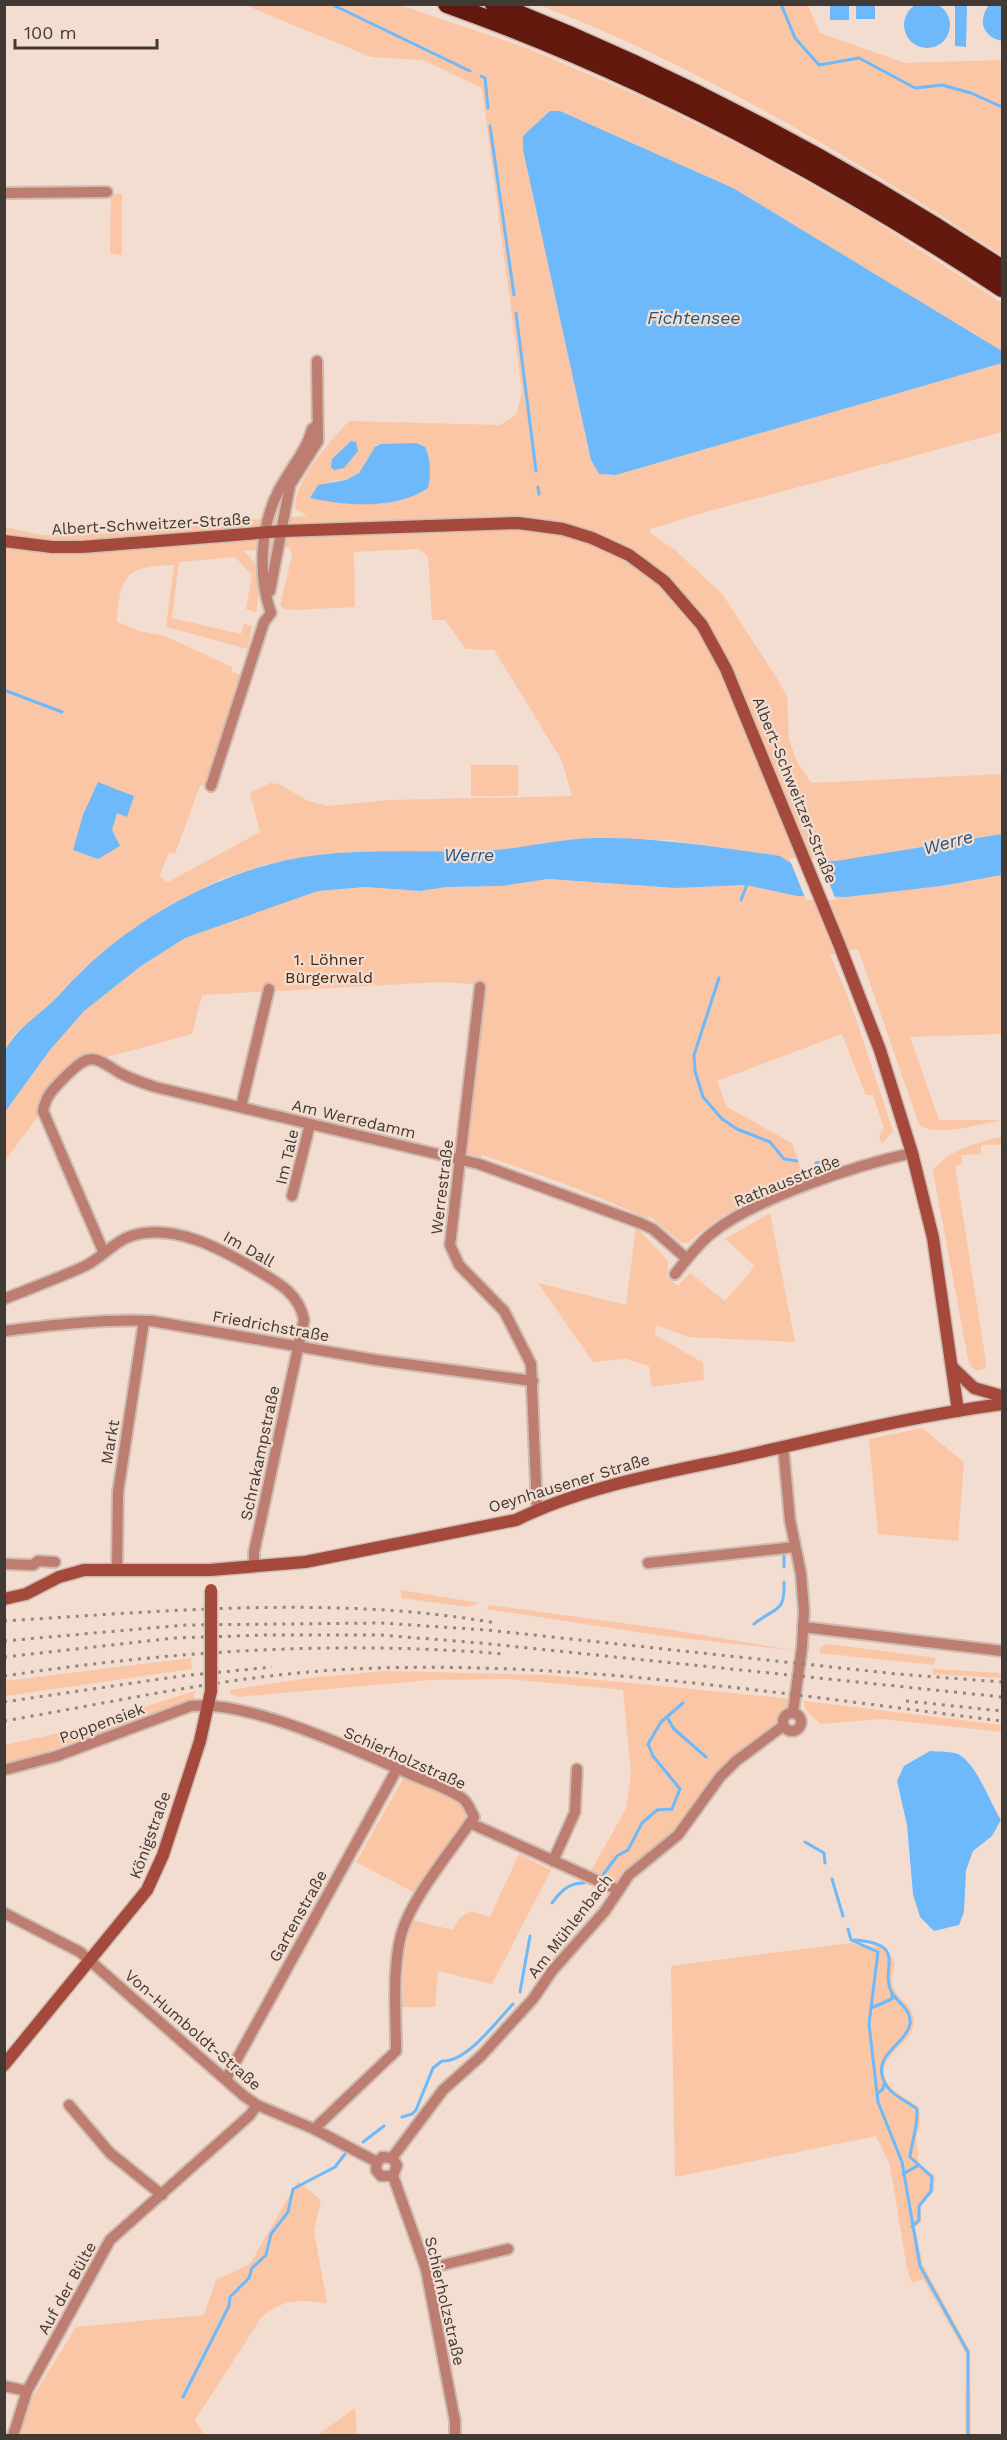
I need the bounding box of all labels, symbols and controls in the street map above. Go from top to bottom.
scale bar [15,12,158,50]
text: 100 m [24,22,77,43]
water label: Fichtensee [647,307,741,328]
street label: Albert-Schweitzer-Straße [51,509,251,539]
street label: Albert-Schweitzer-Straße [749,694,841,886]
water label: Werre [921,825,975,859]
water label: Werre [444,844,494,865]
park label: 1. Löhner Bürgerwald [285,950,373,987]
street label: Am Werredamm [290,1096,418,1142]
street label: Im Tale [271,1127,303,1187]
street label: Werrestraße [427,1138,457,1236]
street label: Rathausstraße [731,1151,843,1211]
street label: Im Dall [220,1227,278,1271]
street label: Friedrichstraße [211,1306,331,1346]
street label: Schrakampstraße [236,1384,284,1522]
street label: Markt [97,1418,123,1466]
street label: Oeynhausener Straße [486,1449,652,1517]
street label: Poppensiek [57,1699,147,1747]
street label: Schierholzstraße [341,1723,469,1793]
street label: Königstraße [125,1789,175,1881]
street label: Gartenstraße [265,1867,331,1965]
street label: Am Mühlenbach [524,1870,616,1982]
street label: Von-Humboldt-Straße [121,1966,265,2094]
street label: Schierholzstraße [421,2235,469,2367]
street label: Auf der Bülte [34,2238,100,2338]

